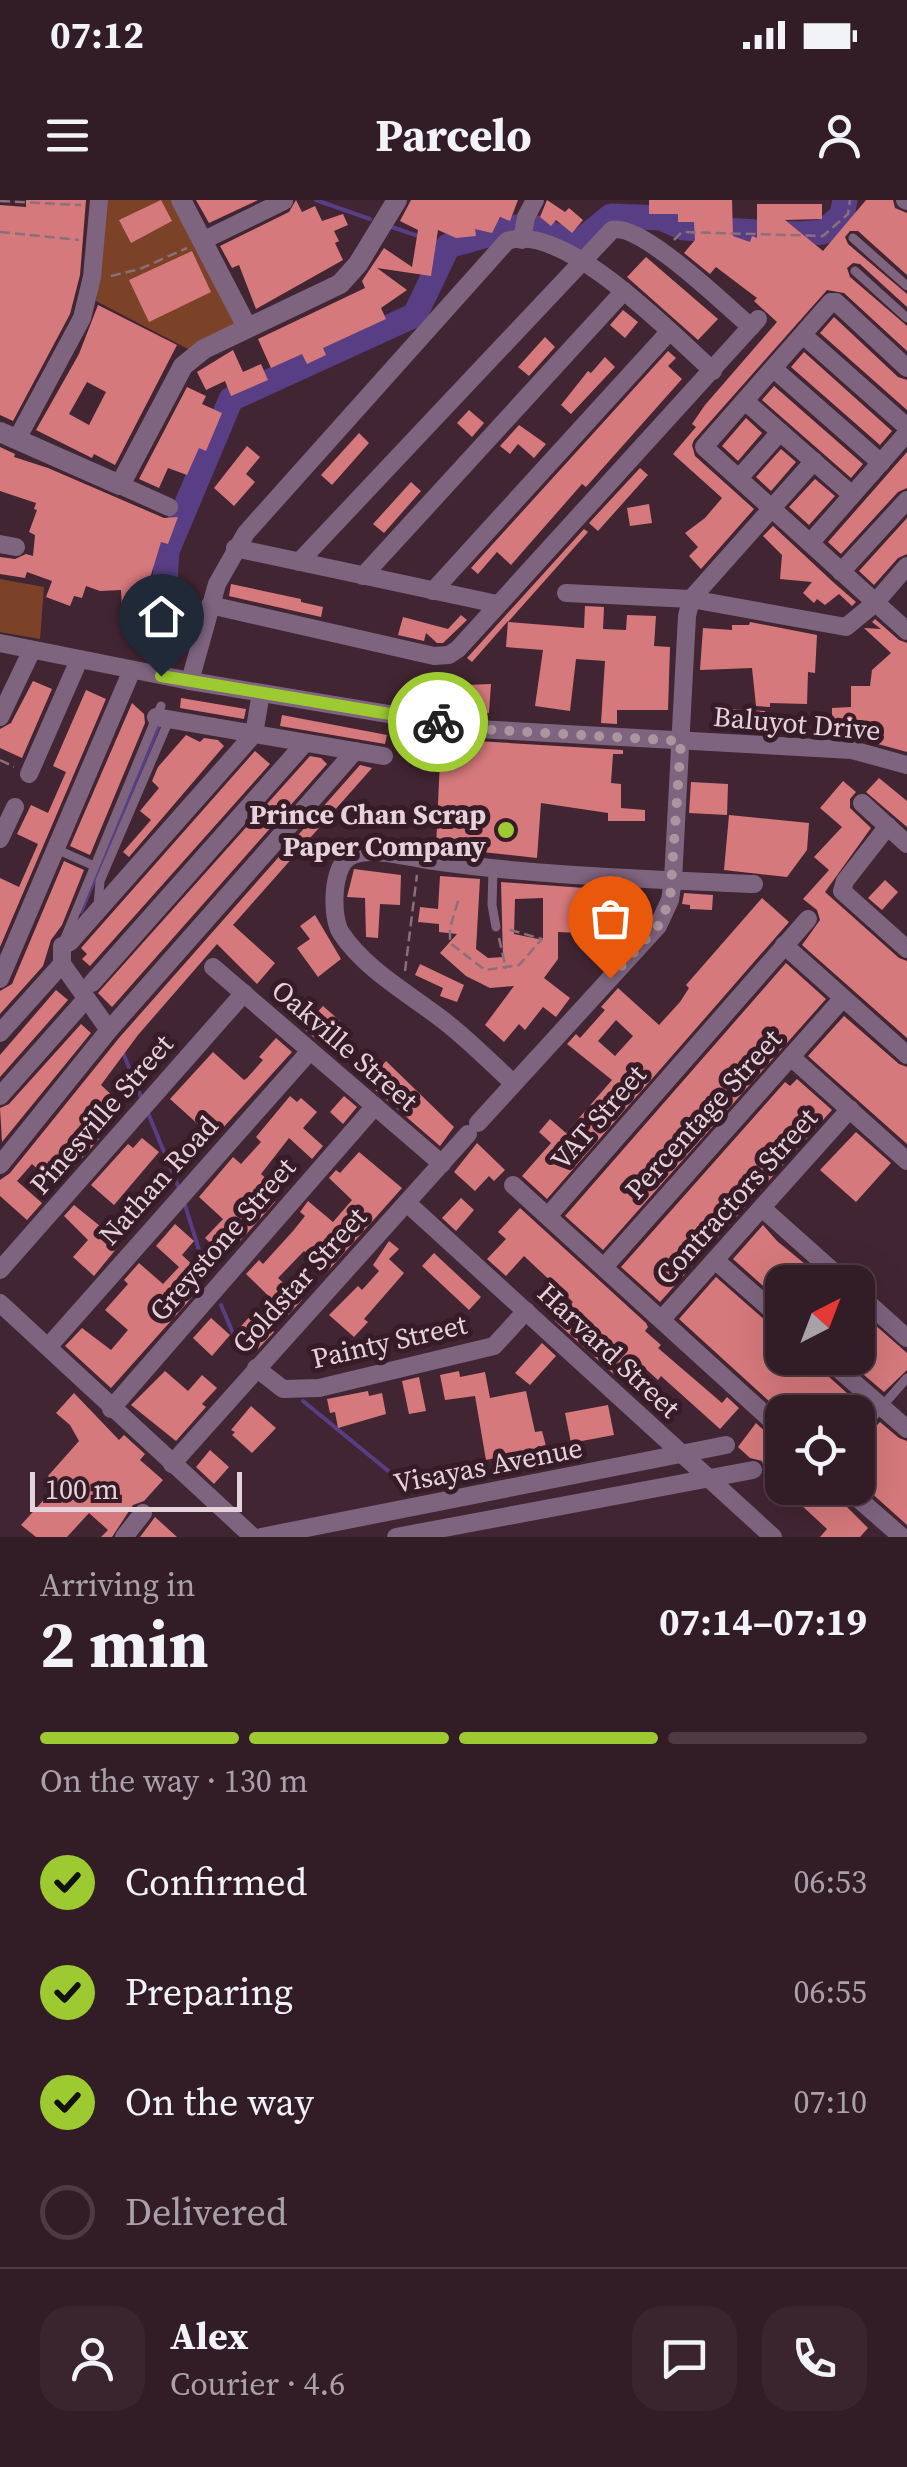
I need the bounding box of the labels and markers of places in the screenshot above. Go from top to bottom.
pin [119,574,204,677]
place label: Prince Chan Scrap Paper Company [249,795,486,865]
marker: Prince Chan Scrap Paper Company [495,819,517,841]
pin [568,876,653,979]

